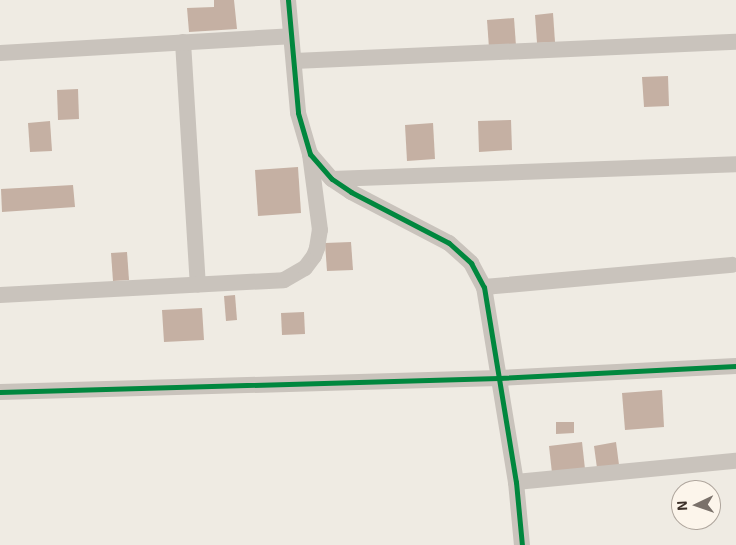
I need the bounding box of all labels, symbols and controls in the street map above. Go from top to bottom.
north arrow [671,480,721,530]
text: N [673,500,690,511]

